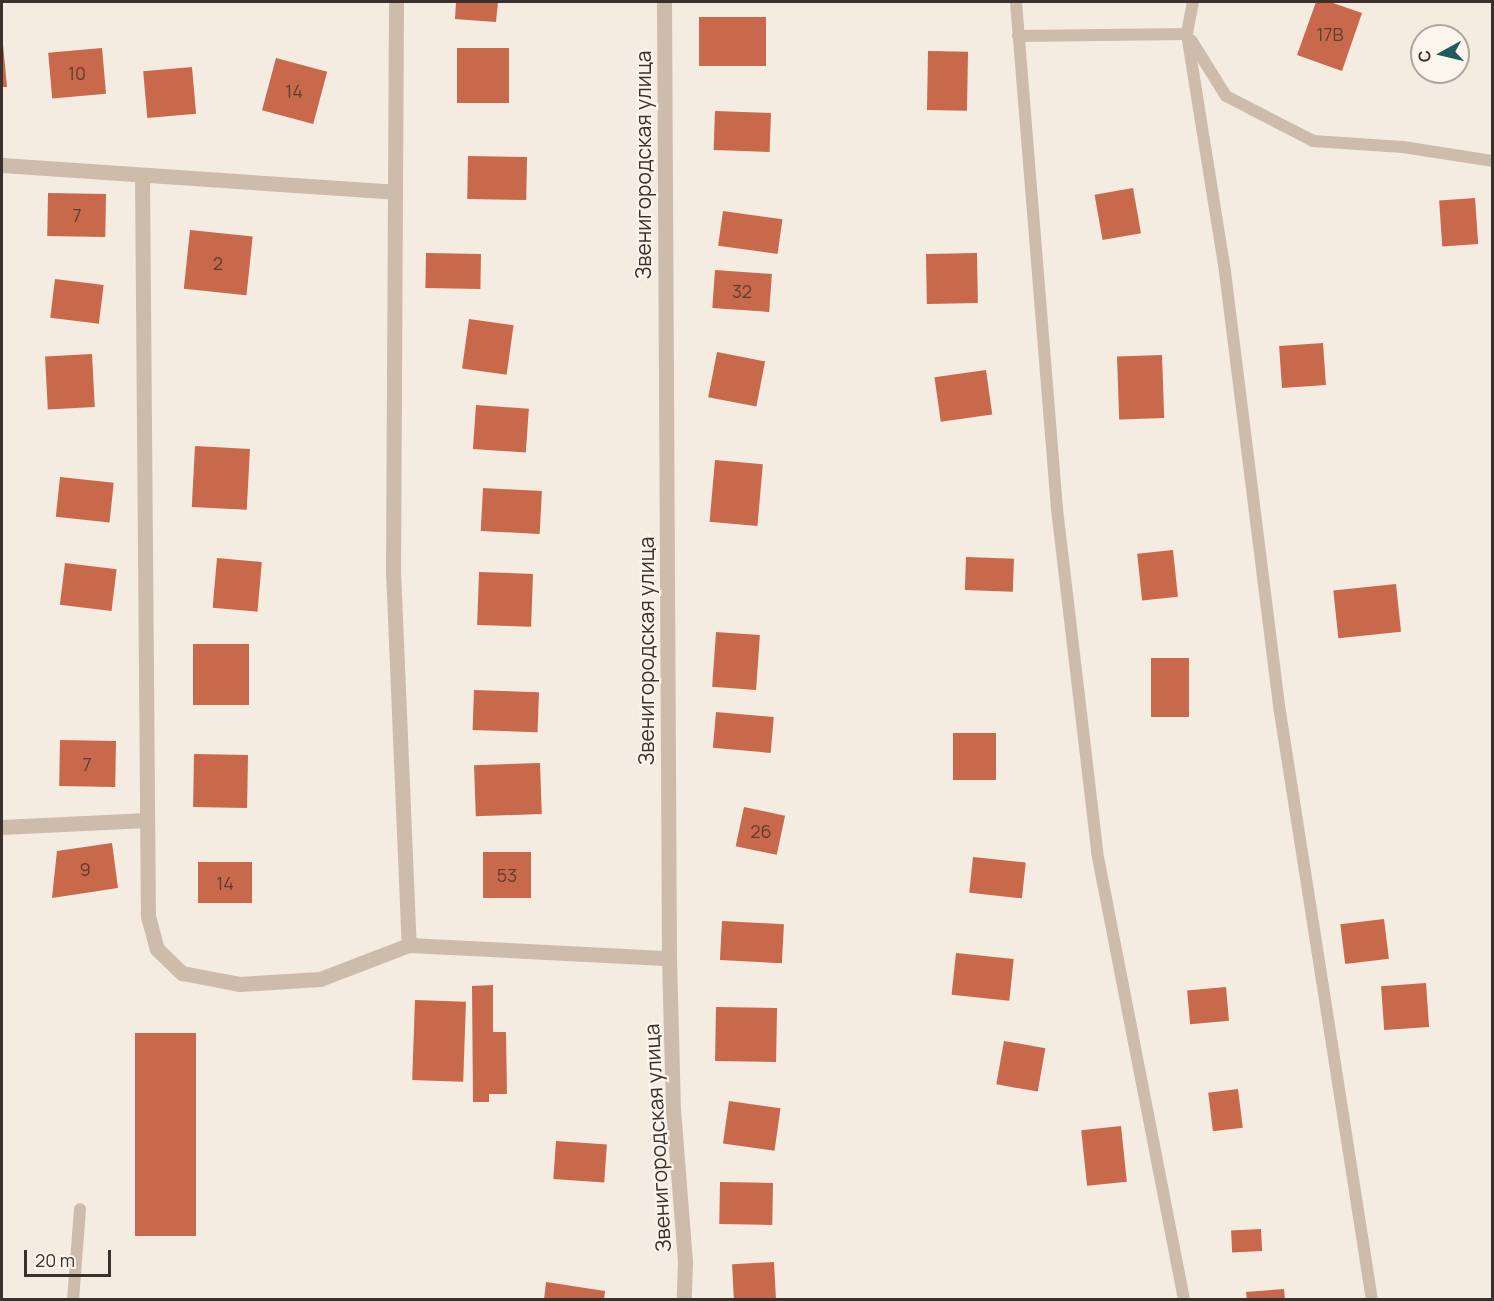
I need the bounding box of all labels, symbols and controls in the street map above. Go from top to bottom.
house number: 17В [1316,23,1344,45]
north arrow [1410,24,1470,84]
text: С [1412,49,1436,64]
street label: Звенигородская улица [630,51,656,279]
house number: 10 [68,62,86,84]
house number: 14 [285,80,303,102]
house number: 7 [72,204,82,226]
house number: 2 [213,252,223,274]
house number: 32 [732,280,752,302]
street label: Звенигородская улица [633,537,659,765]
house number: 7 [82,753,92,775]
house number: 26 [750,820,772,842]
house number: 9 [79,858,91,880]
house number: 53 [497,864,517,886]
house number: 14 [216,872,234,894]
street label: Звенигородская улица [638,1023,676,1253]
scale bar [27,1238,114,1276]
text: 20 m [35,1248,75,1272]

